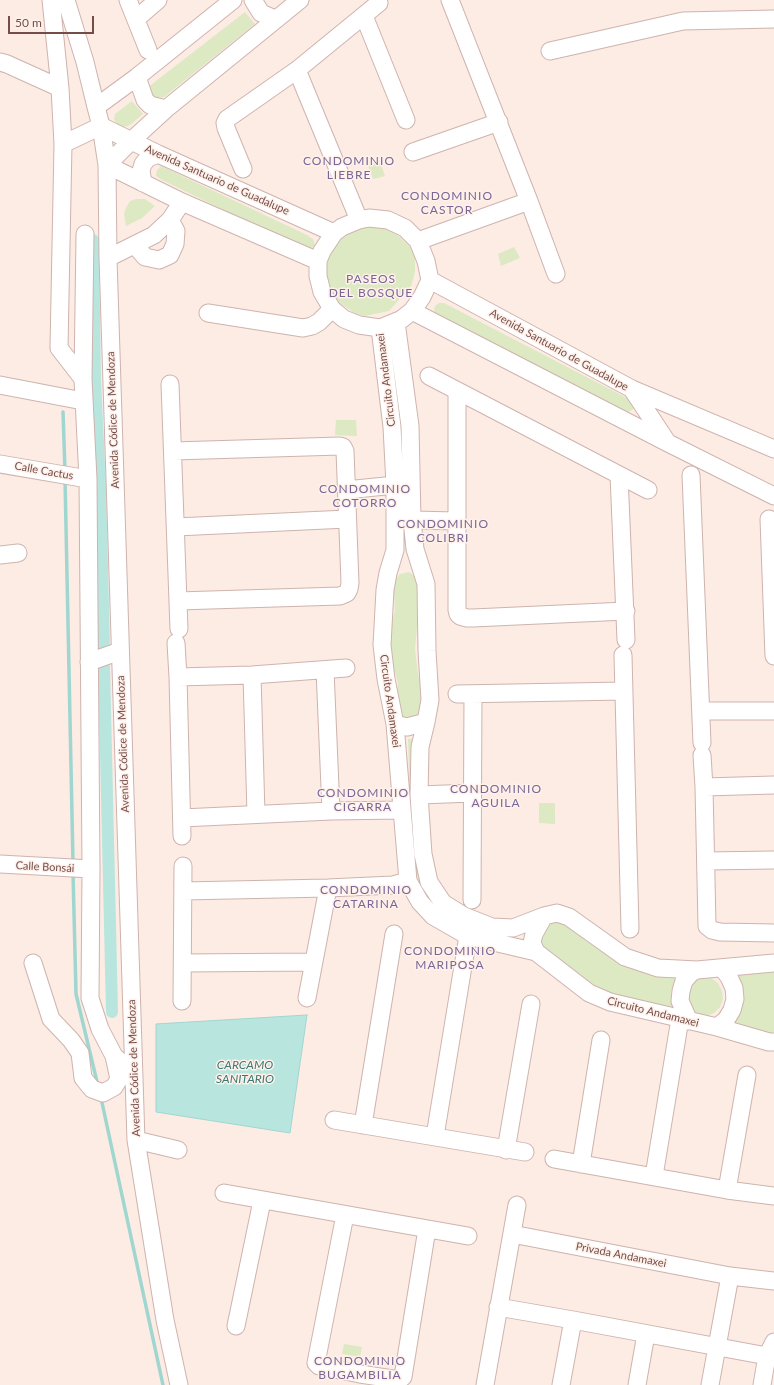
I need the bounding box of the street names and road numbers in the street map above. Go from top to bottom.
street label: Avenida Santuario de Guadalupe [143,142,291,218]
street label: Avenida Santuario de Guadalupe [487,306,631,394]
street label: Circuito Andamaxei [374,332,398,428]
street label: Avenida Códice de Mendoza [104,351,122,489]
street label: Calle Cactus [14,459,74,483]
street label: Circuito Andamaxei [377,653,403,749]
street label: Avenida Códice de Mendoza [114,675,132,813]
street label: Calle Bonsái [15,859,75,875]
street label: Circuito Andamaxei [606,994,700,1030]
street label: Avenida Códice de Mendoza [125,999,143,1137]
street label: Privada Andamaxei [575,1240,667,1270]

